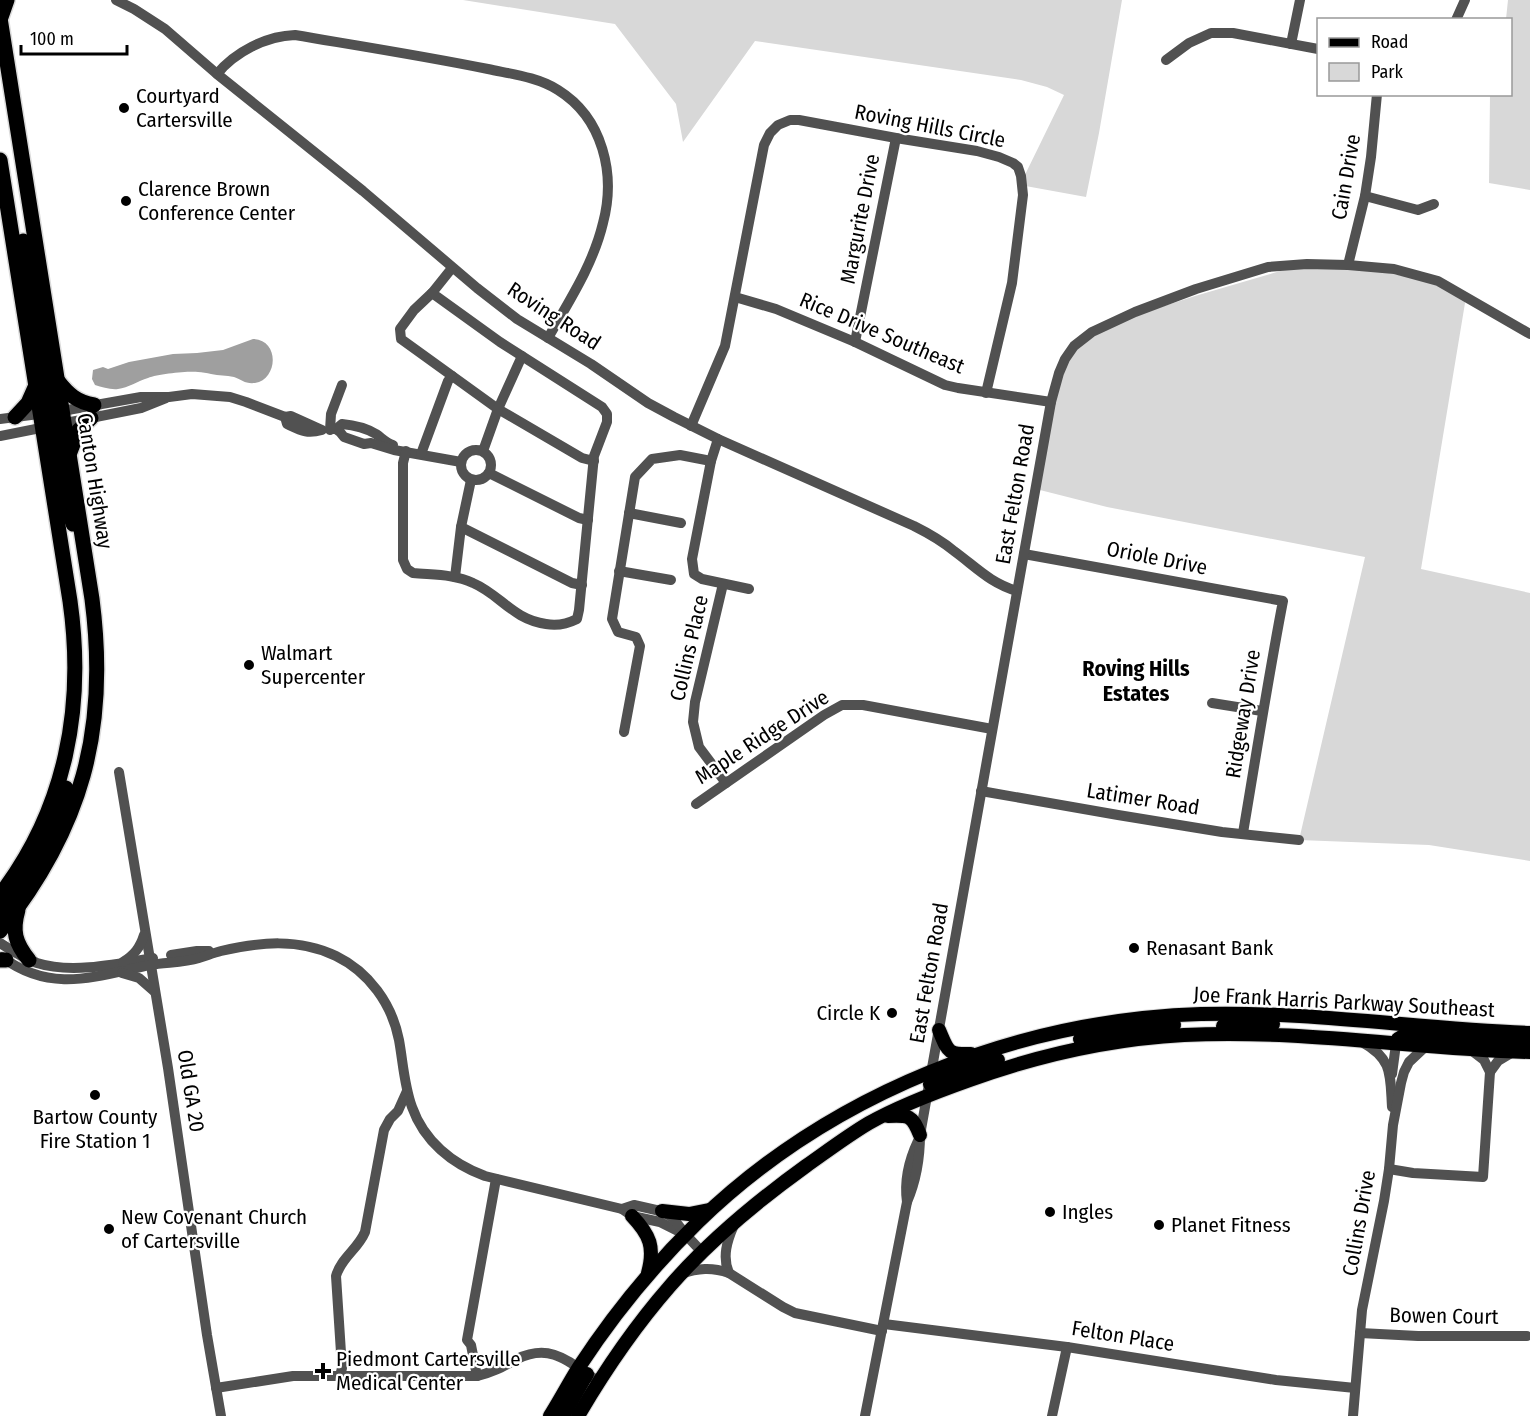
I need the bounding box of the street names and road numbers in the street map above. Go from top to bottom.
street label: Roving Hills Circle [852,99,1008,153]
street label: Cain Drive [1326,132,1366,222]
street label: Margurite Drive [835,152,885,286]
street label: Roving Road [502,276,606,356]
street label: Rice Drive Southeast [796,287,968,380]
street label: Canton Highway [71,411,119,551]
street label: East Felton Road [990,422,1040,566]
street label: Oriole Drive [1104,536,1210,580]
street label: Collins Place [664,592,714,704]
street label: Ridgeway Drive [1220,648,1266,780]
street label: Maple Ridge Drive [690,684,834,790]
street label: Latimer Road [1085,777,1201,821]
street label: East Felton Road [904,901,954,1045]
street label: Joe Frank Harris Parkway Southeast [1193,981,1495,1023]
street label: Old GA 20 [172,1048,210,1134]
street label: Collins Drive [1337,1168,1381,1278]
street label: Bowen Court [1389,1302,1499,1330]
street label: Felton Place [1070,1315,1176,1357]

